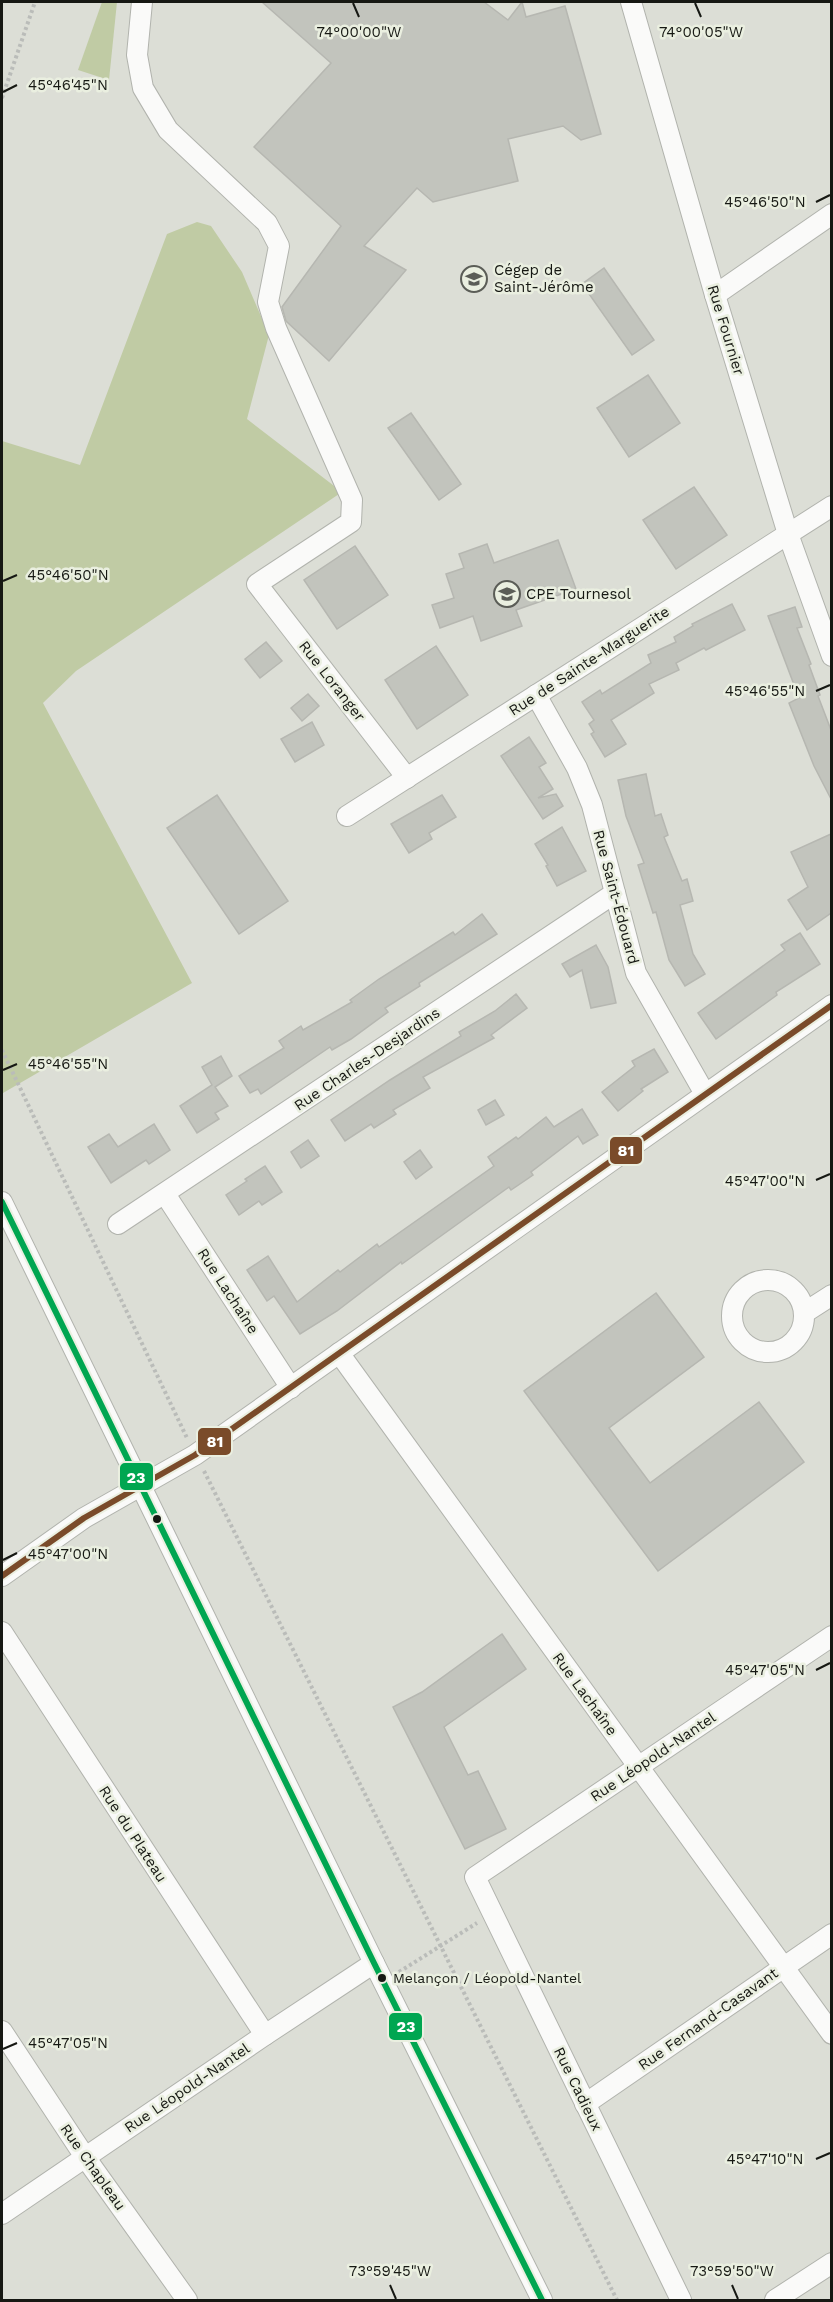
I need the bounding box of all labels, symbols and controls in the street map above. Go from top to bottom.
text: 74°00'00"W [317,23,401,41]
text: 74°00'05"W [659,23,743,41]
text: 45°46'45"N [28,76,108,94]
text: 45°46'50"N [724,193,806,211]
place label: Cégep de Saint-Jérôme [494,261,594,296]
school or university icon: Cégep de Saint-Jérôme [459,264,489,294]
street label: Rue Fournier [704,283,748,377]
text: 45°46'50"N [27,566,109,584]
school or university icon: CPE Tournesol [492,579,522,609]
place label: CPE Tournesol [526,585,631,603]
street label: Rue de Sainte-Marguerite [505,602,673,720]
street label: Rue Loranger [295,637,369,725]
text: 45°46'55"N [725,682,805,700]
street label: Rue Saint-Édouard [589,828,643,966]
street label: Rue Charles-Desjardins [291,1003,443,1115]
text: 45°46'55"N [28,1055,108,1073]
line badge: 81 [609,1136,643,1165]
text: 81 [618,1141,634,1160]
text: 45°47'00"N [725,1172,805,1190]
street label: Rue Lachaîne [194,1245,262,1337]
line badge: 81 [197,1427,232,1456]
text: 81 [207,1432,223,1451]
line badge: 23 [119,1462,154,1491]
text: 23 [126,1468,146,1487]
unlabelled marker [151,1513,163,1525]
text: 45°47'00"N [28,1545,108,1563]
street label: Rue Lachaîne [549,1649,621,1739]
text: 45°47'05"N [725,1661,805,1679]
street label: Rue Léopold-Nantel [587,1708,719,1806]
street label: Rue du Plateau [95,1782,171,1886]
street label: Rue Fernand-Casavant [635,1963,782,2074]
place label: Melançon / Léopold-Nantel [393,1970,582,1986]
marker: Melançon / Léopold-Nantel [376,1972,388,1984]
line badge: 23 [388,2012,423,2041]
text: 23 [396,2017,416,2036]
text: 45°47'05"N [28,2034,108,2052]
street label: Rue Léopold-Nantel [121,2039,253,2137]
street label: Rue Cadieux [550,2044,606,2134]
street label: Rue Chapleau [57,2120,129,2214]
text: 45°47'10"N [727,2150,804,2168]
text: 73°59'45"W [349,2262,431,2280]
text: 73°59'50"W [690,2262,774,2280]

